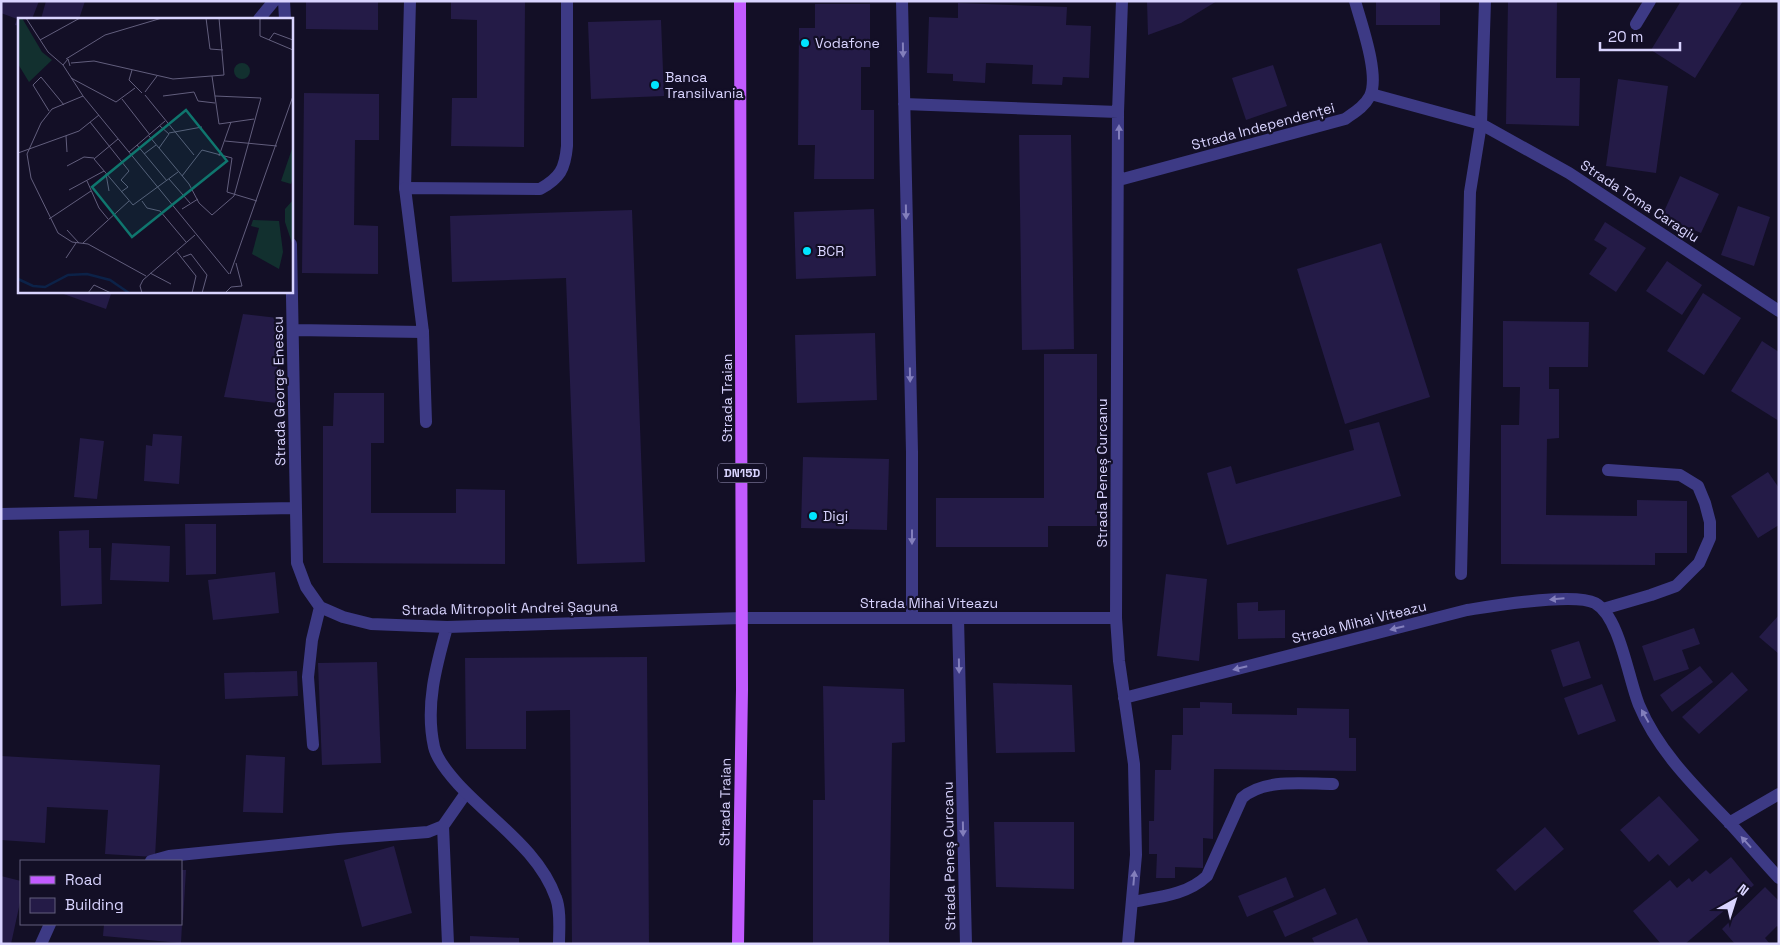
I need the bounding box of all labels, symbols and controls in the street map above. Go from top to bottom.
inset map [18,18,292,292]
scale bar [1600,20,1680,52]
text: 20 m [1608,27,1643,46]
place label: Vodafone [815,34,880,52]
marker: Vodafone [799,37,811,49]
one-way arrow [899,42,907,58]
place label: Banca Transilvania [665,68,744,102]
marker: Banca Transilvania [649,79,661,91]
street label: Strada Independenței [1189,98,1337,154]
one-way arrow [1115,123,1123,139]
street label: Strada Toma Caragiu [1577,156,1703,246]
one-way arrow [903,205,911,221]
place label: BCR [817,242,844,260]
marker: BCR [801,245,813,257]
street label: Strada George Enescu [269,316,289,466]
street label: Strada Traian [718,354,736,442]
one-way arrow [906,367,914,383]
street label: Strada Peneș Curcanu [1093,399,1111,547]
road number: DN15D [718,463,766,482]
place label: Digi [823,507,848,525]
marker: Digi [807,510,819,522]
one-way arrow [908,530,916,546]
street label: Strada Mihai Viteazu [860,594,998,612]
one-way arrow [1549,596,1565,604]
street label: Strada Mitropolit Andrei Șaguna [402,597,618,619]
street label: Strada Mihai Viteazu [1290,597,1428,647]
one-way arrow [1390,624,1405,632]
one-way arrow [956,659,964,675]
one-way arrow [1232,664,1247,672]
one-way arrow [1641,708,1649,723]
street label: Strada Traian [715,758,735,846]
street label: Strada Peneș Curcanu [939,781,959,931]
one-way arrow [959,821,967,837]
one-way arrow [1740,836,1752,848]
legend [20,860,182,925]
one-way arrow [1130,869,1138,885]
text: Road [65,870,102,889]
north arrow [1710,875,1760,925]
text: N [1734,880,1752,900]
text: Building [65,895,124,914]

